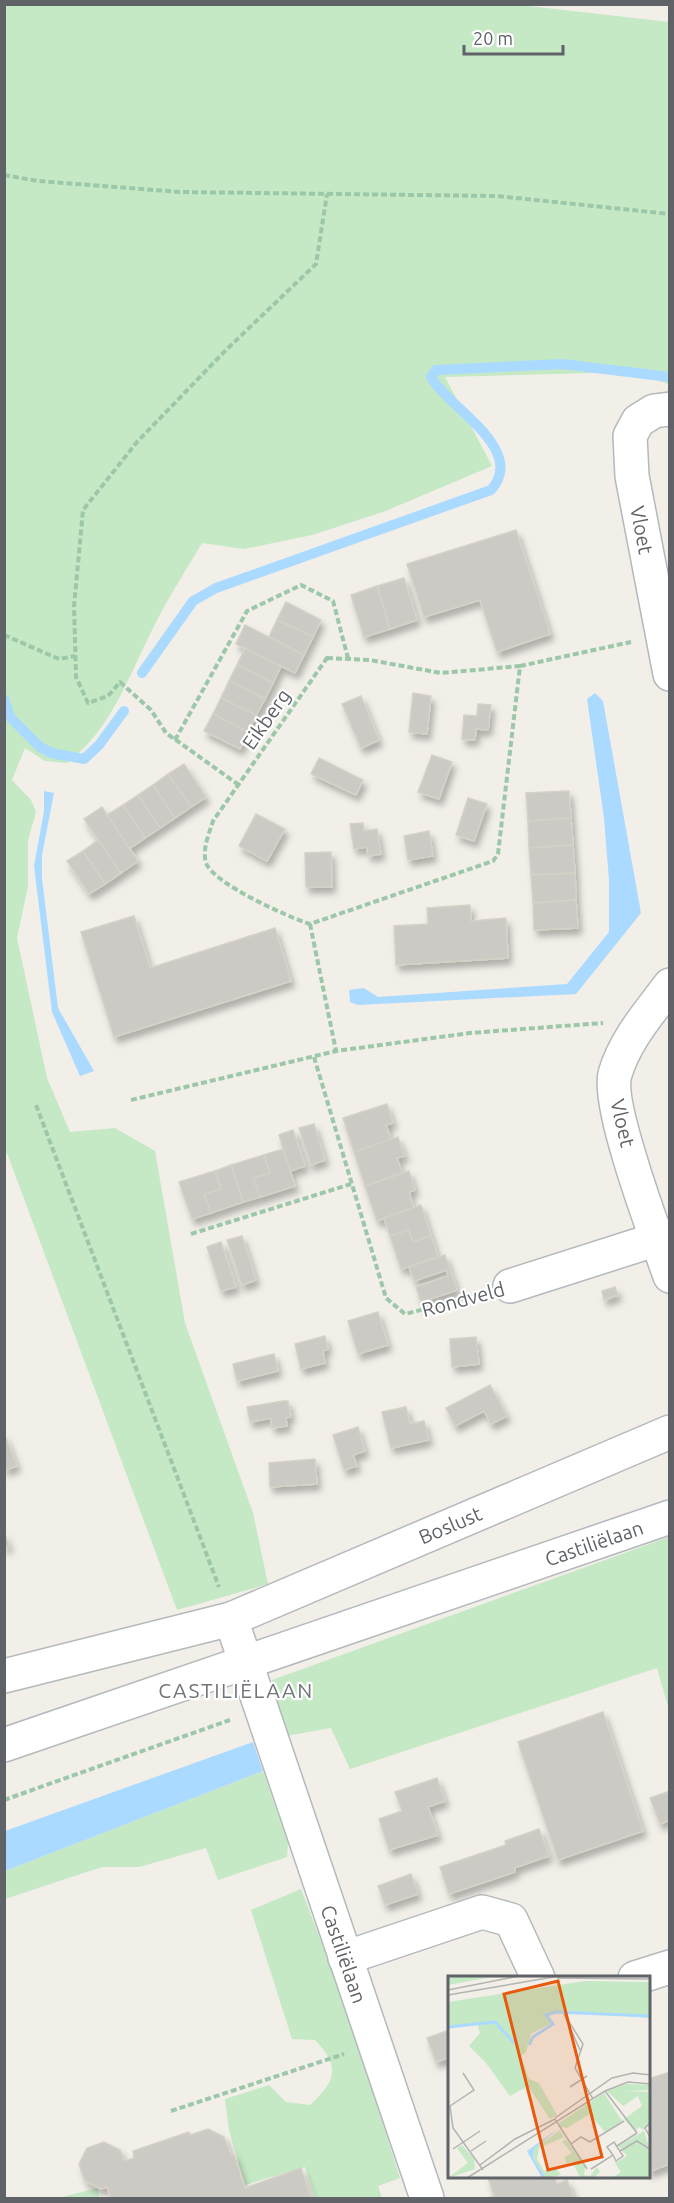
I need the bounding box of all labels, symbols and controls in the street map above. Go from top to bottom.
scale bar [464,18,563,56]
text: 20 m [473,28,513,48]
street label: Vloet [626,504,658,556]
street label: Eikberg [237,685,295,753]
street label: Vloet [606,1097,640,1149]
street label: Rondveld [419,1277,507,1321]
street label: Boslust [415,1501,485,1549]
street label: Castiliëlaan [542,1515,646,1571]
district label: CASTILIËLAAN [158,1678,314,1702]
street label: Castiliëlaan [316,1902,372,2006]
inset map [448,1976,650,2179]

